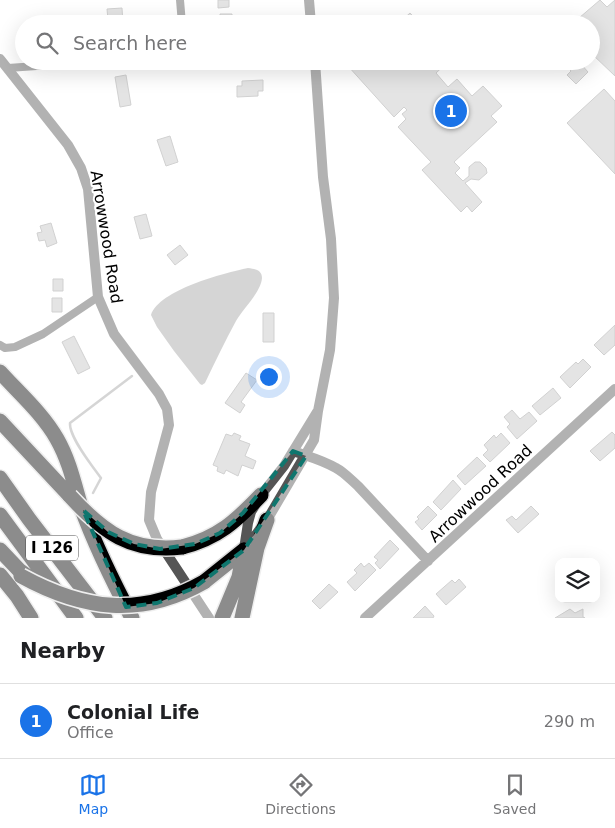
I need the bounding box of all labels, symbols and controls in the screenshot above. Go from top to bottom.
search box [15,15,600,70]
icon: search [33,29,61,57]
text: Search here [73,32,187,54]
pin: 1 [435,92,467,130]
street label: Arrowwood Road [87,169,126,305]
your location [256,364,282,390]
street label: Arrowwood Road [425,441,536,546]
road number: I 126 [26,536,78,560]
map controls [555,558,600,603]
button: layers [555,558,600,603]
text: Nearby [20,639,105,663]
text: Colonial Life [67,701,199,723]
text: 1 [30,712,42,731]
text: 290 m [544,712,595,731]
text: Office [67,723,114,742]
tab: Map [79,771,108,817]
tab: Directions [265,771,336,817]
tab: Saved [493,771,536,817]

